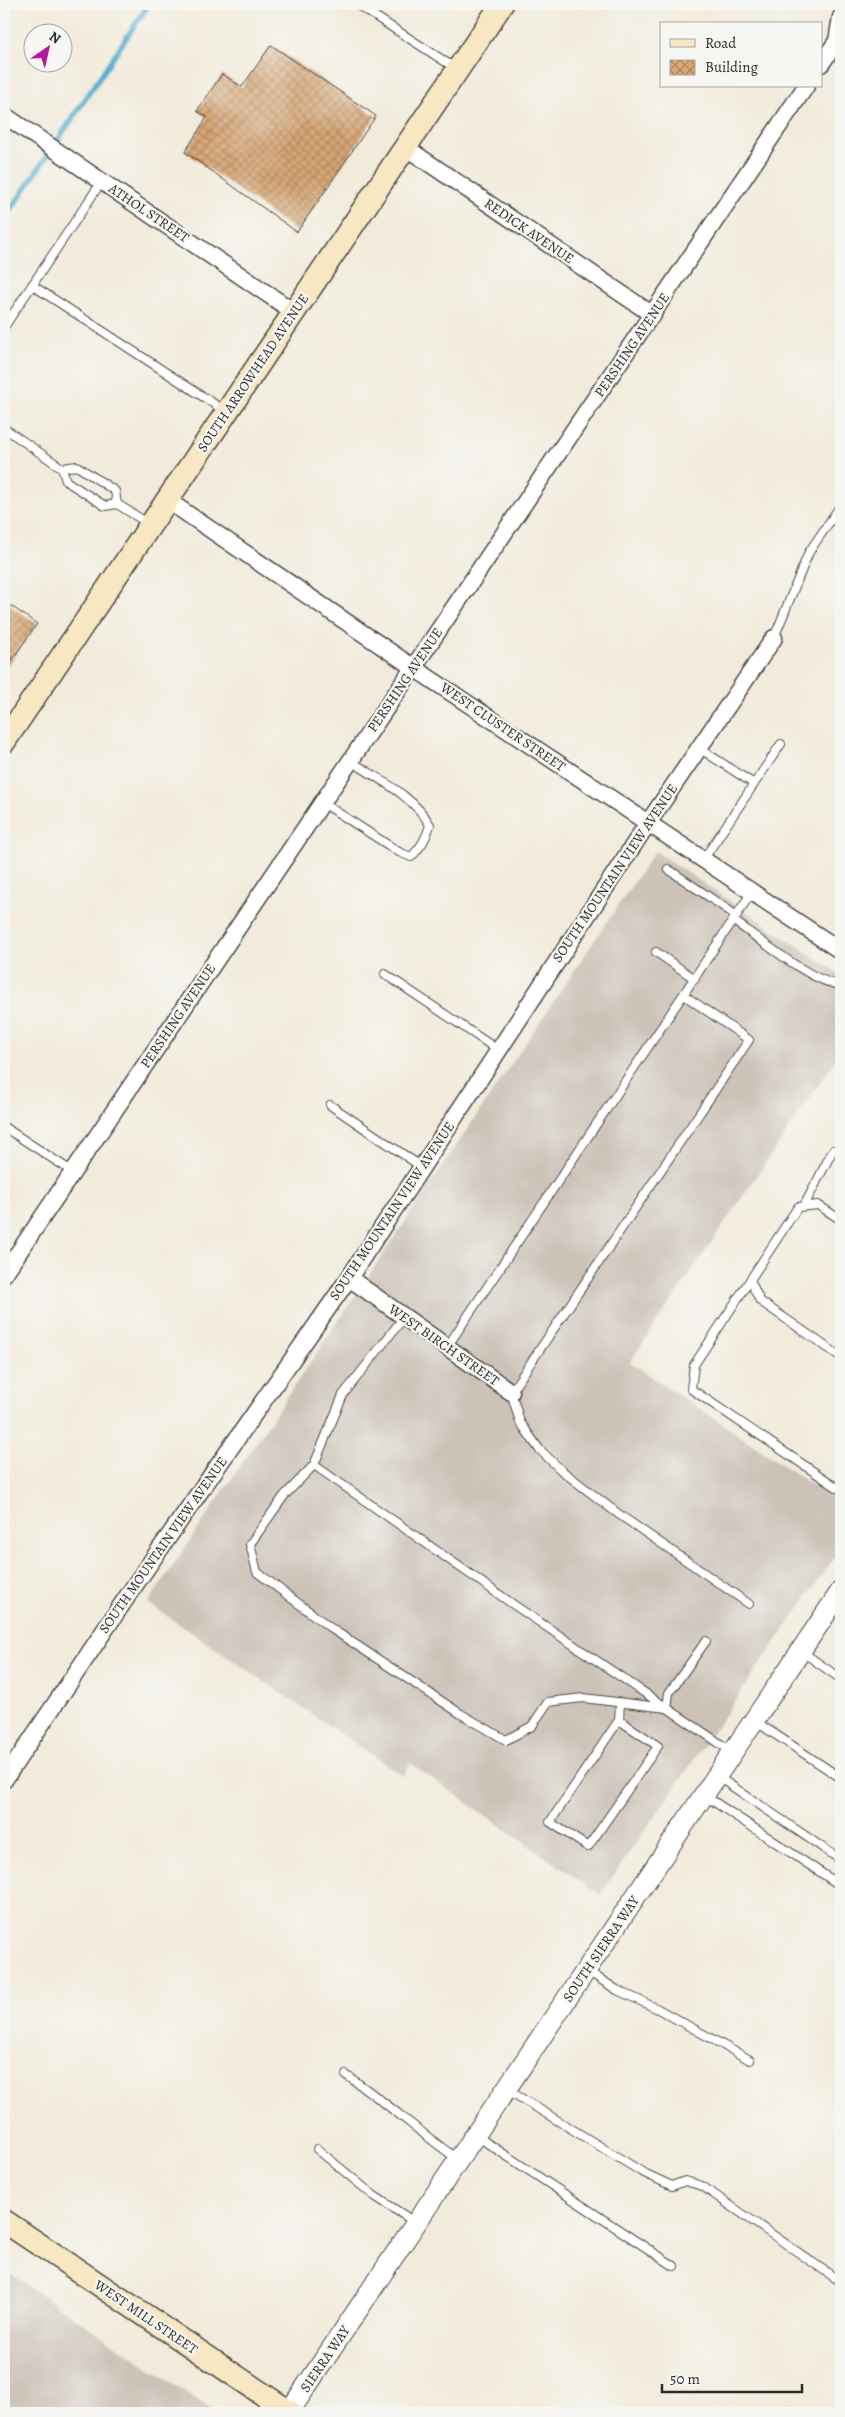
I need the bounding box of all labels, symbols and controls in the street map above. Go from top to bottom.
north arrow [22,22,72,72]
legend [660,22,822,88]
text: N [45,27,65,48]
text: Road [705,33,737,53]
text: Building [705,57,758,77]
street label: ATHOL STREET [104,178,193,247]
street label: REDICK AVENUE [480,194,578,268]
street label: PERSHING AVENUE [590,289,674,401]
street label: SOUTH ARROWHEAD AVENUE [193,290,313,456]
street label: PERSHING AVENUE [363,624,447,736]
street label: WEST CLUSTER STREET [436,677,570,776]
street label: SOUTH MOUNTAIN VIEW AVENUE [548,780,682,966]
street label: PERSHING AVENUE [136,960,220,1072]
street label: SOUTH MOUNTAIN VIEW AVENUE [325,1118,459,1304]
street label: WEST BIRCH STREET [384,1299,503,1391]
street label: SOUTH MOUNTAIN VIEW AVENUE [95,1453,231,1637]
street label: SOUTH SIERRA WAY [558,1892,644,2006]
street label: WEST MILL STREET [90,2275,202,2359]
street label: SIERRA WAY [296,2322,354,2396]
scale bar [662,2362,802,2394]
text: 50 m [670,2369,700,2389]

